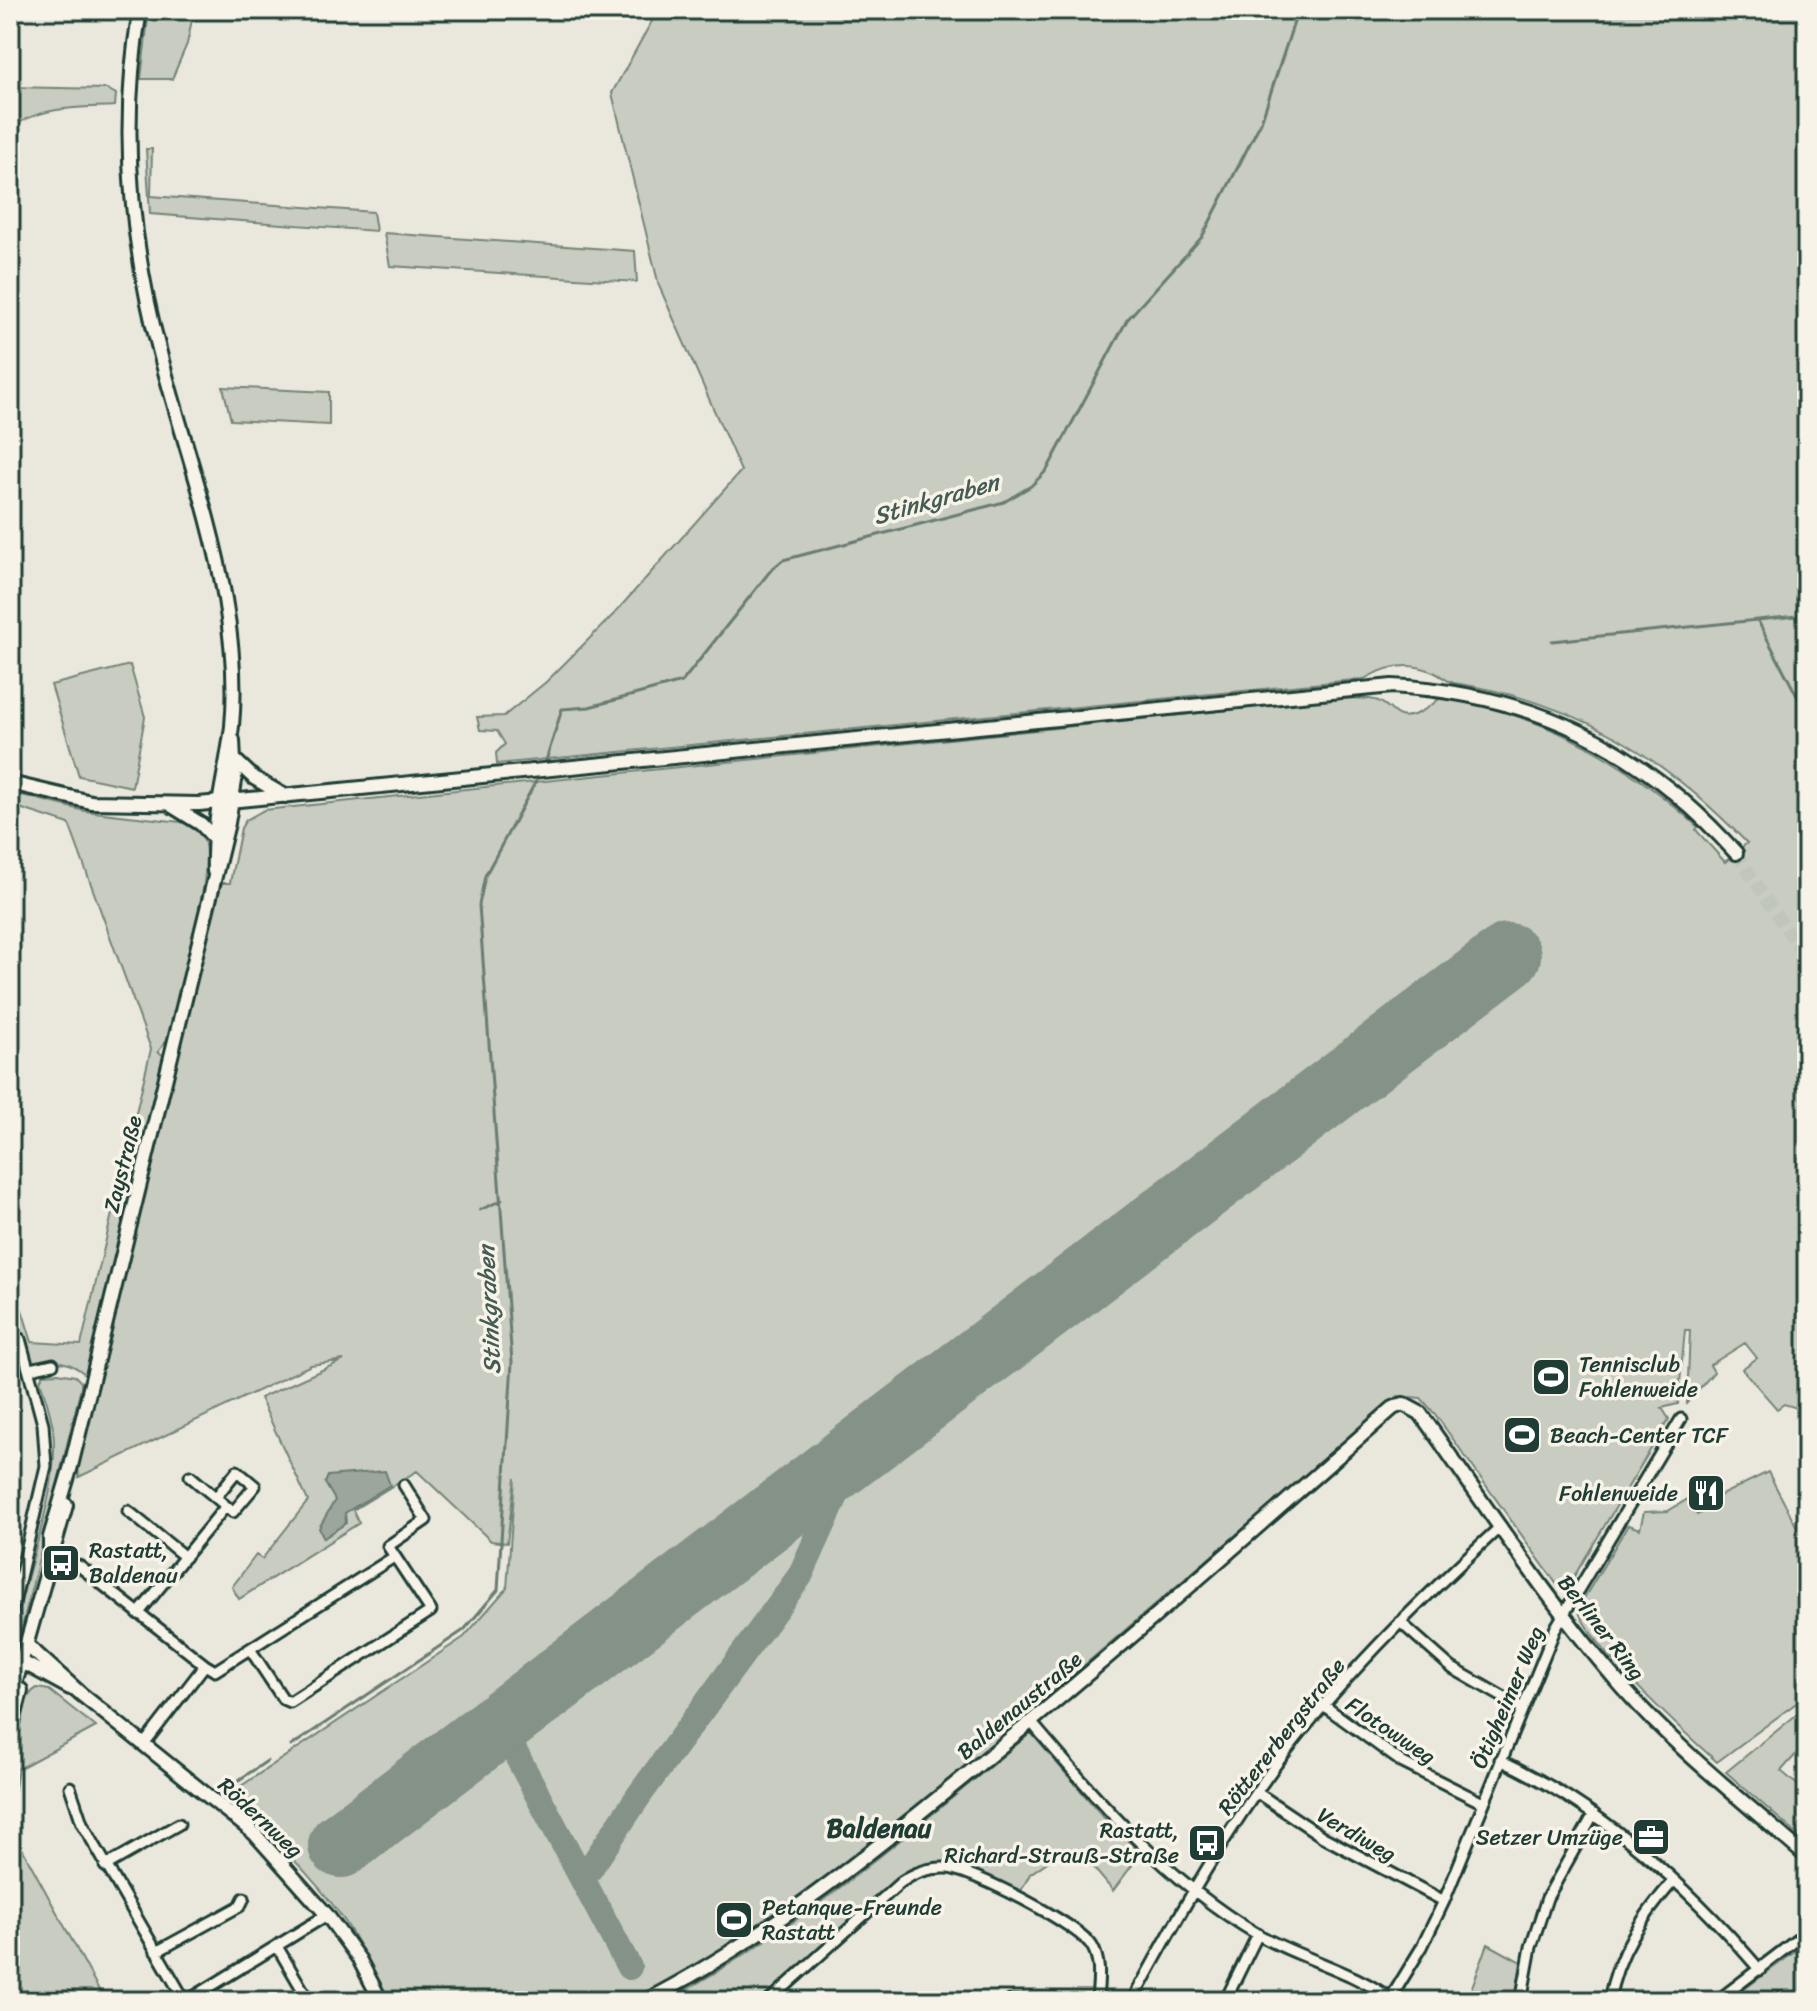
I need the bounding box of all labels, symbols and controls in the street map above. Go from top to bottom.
water label: Stinkgraben [868,460,1007,537]
street label: Zaystraße [92,1111,154,1217]
water label: Stinkgraben [464,1241,513,1376]
place label: Tennisclub Fohlenweide [1579,1345,1698,1409]
sports icon: Tennisclub Fohlenweide [1530,1356,1572,1398]
sports icon: Beach-Center TCF [1501,1414,1543,1456]
place label: Beach-Center TCF [1550,1416,1730,1455]
restaurant icon: Fohlenweide [1685,1472,1727,1514]
place label: Fohlenweide [1559,1474,1678,1513]
place label: Rastatt, Baldenau [89,1531,178,1595]
bus stop icon: Rastatt, Baldenau [40,1542,82,1584]
street label: Berliner Ring [1547,1566,1656,1689]
street label: Ötigheimer Weg [1460,1619,1555,1775]
street label: Baldenaustraße [948,1641,1091,1770]
street label: Röttererbergstraße [1207,1649,1356,1824]
street label: Flotowweg [1337,1686,1444,1775]
street label: Rödernweg [209,1767,313,1868]
street label: Verdiweg [1310,1796,1404,1873]
district label: Baldenau [826,1805,933,1851]
place label: Rastatt, Richard-Strauß-Straße [945,1811,1179,1875]
office icon: Setzer Umzüge [1630,1816,1672,1858]
place label: Setzer Umzüge [1476,1818,1623,1857]
bus stop icon: Rastatt, Richard-Strauß-Straße [1186,1822,1228,1864]
place label: Petanque-Freunde Rastatt [762,1888,942,1952]
sports icon: Petanque-Freunde Rastatt [713,1899,755,1941]

